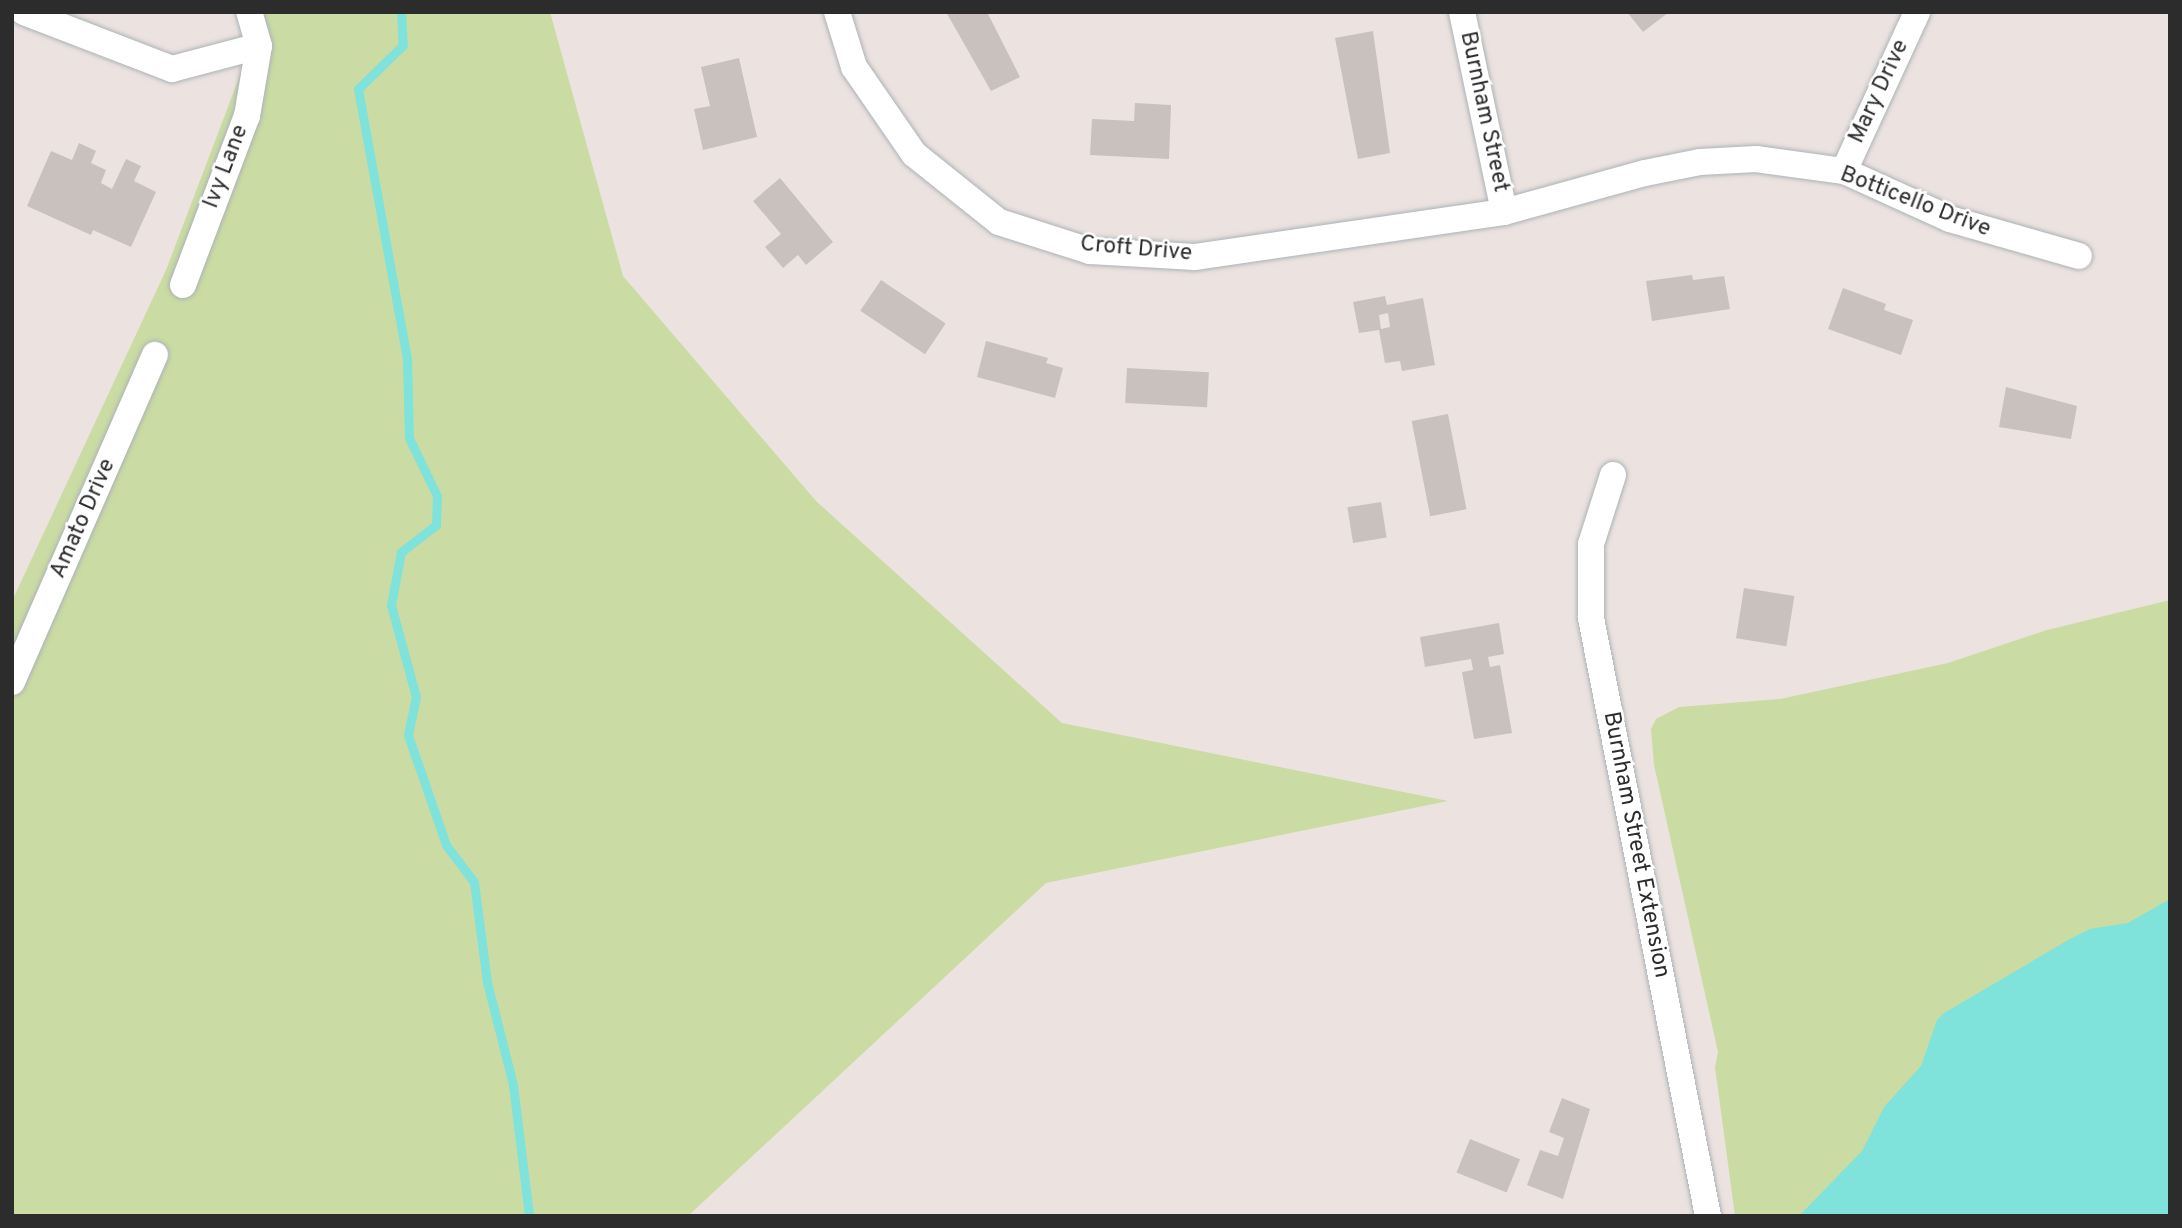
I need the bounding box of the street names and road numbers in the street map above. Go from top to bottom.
street label: Burnham Street [1452,29,1514,195]
street label: Mary Drive [1844,36,1916,148]
street label: Ivy Lane [198,121,256,213]
street label: Botticello Drive [1836,162,1994,244]
street label: Croft Drive [1079,231,1193,269]
street label: Amato Drive [45,455,123,583]
street label: Burnham Street Extension [1596,709,1674,981]

